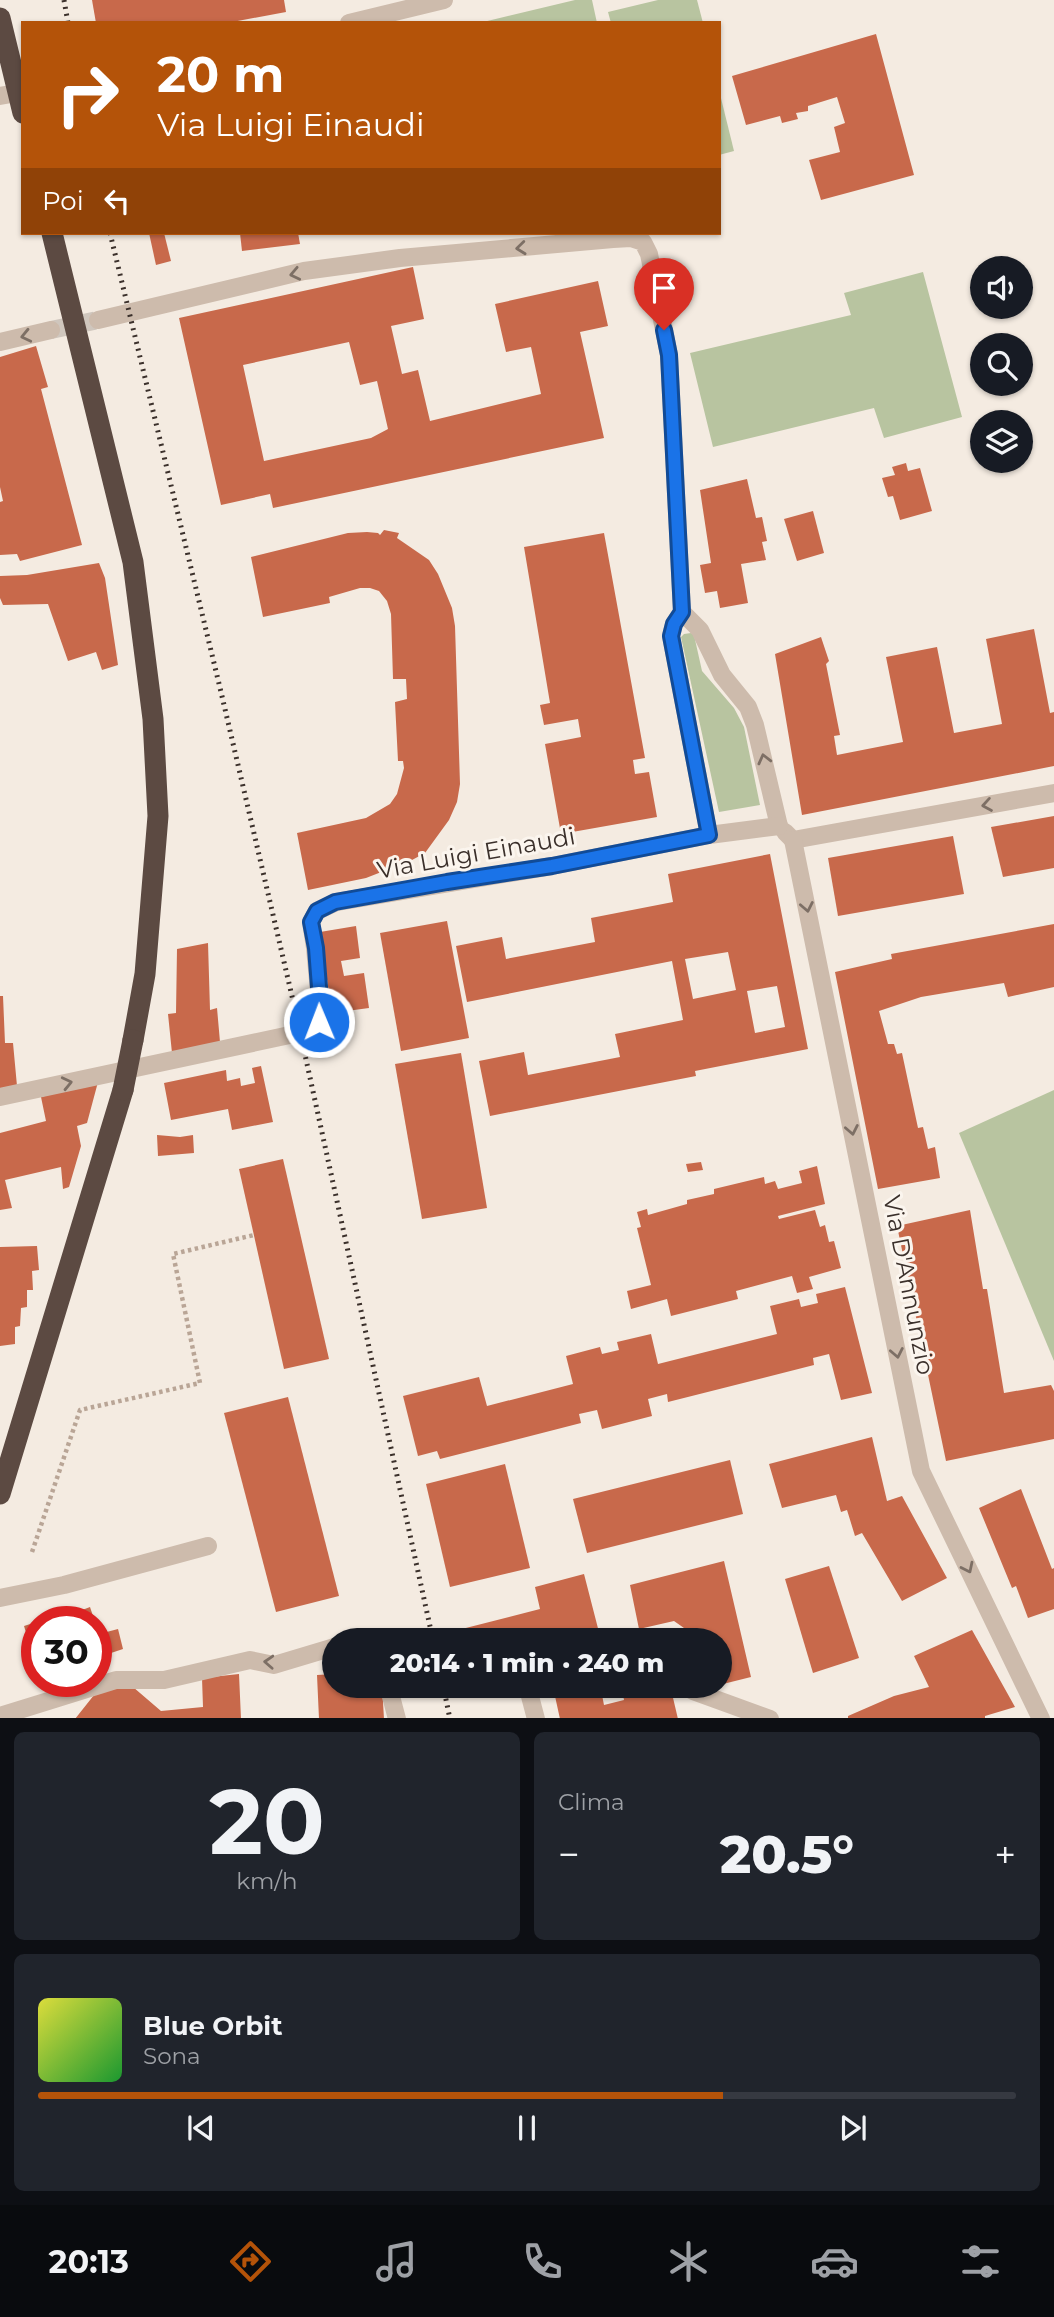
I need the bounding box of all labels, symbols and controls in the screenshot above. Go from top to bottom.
text: 20 m [157,45,284,104]
icon: right [42,49,133,140]
text: Via Luigi Einaudi [157,105,425,144]
icon: left [98,182,136,220]
text: Poi [42,185,84,217]
one-way arrow [515,240,526,255]
map controls [970,256,1033,473]
button: sound [970,256,1033,319]
pin [634,258,694,330]
one-way arrow [289,265,301,280]
icon: arrive [645,269,683,307]
one-way arrow [20,328,32,343]
button: search [970,333,1033,396]
button: layers [970,410,1033,473]
one-way arrow [757,754,772,766]
one-way arrow [981,797,993,812]
street label: Via Luigi Einaudi [375,821,577,885]
one-way arrow [799,901,814,913]
position arrow [282,985,356,1059]
one-way arrow [61,1076,73,1091]
one-way arrow [844,1124,859,1136]
street label: Via D'Annunzio [877,1193,941,1377]
one-way arrow [889,1347,904,1359]
one-way arrow [959,1561,973,1573]
speed limit sign: 30 [21,1606,112,1697]
text: 20:14 · 1 min · 240 m [390,1647,664,1679]
one-way arrow [263,1655,274,1670]
text: 20 [209,1766,325,1877]
text: Clima [558,1788,625,1816]
text: 20.5° [720,1823,854,1886]
text: − [558,1831,580,1878]
text: + [994,1831,1016,1878]
text: km/h [236,1867,298,1895]
text: Blue Orbit [143,2010,282,2042]
text: Sona [143,2042,201,2070]
icon: previous [182,2109,220,2147]
icon: pause [508,2109,546,2147]
icon: next [834,2109,872,2147]
icon: directions [226,2237,275,2286]
icon: music [372,2237,421,2286]
icon: phone [518,2237,567,2286]
icon: climate [664,2237,713,2286]
icon: car [810,2237,859,2286]
icon: filters [956,2237,1005,2286]
text: 20:13 [49,2242,129,2281]

